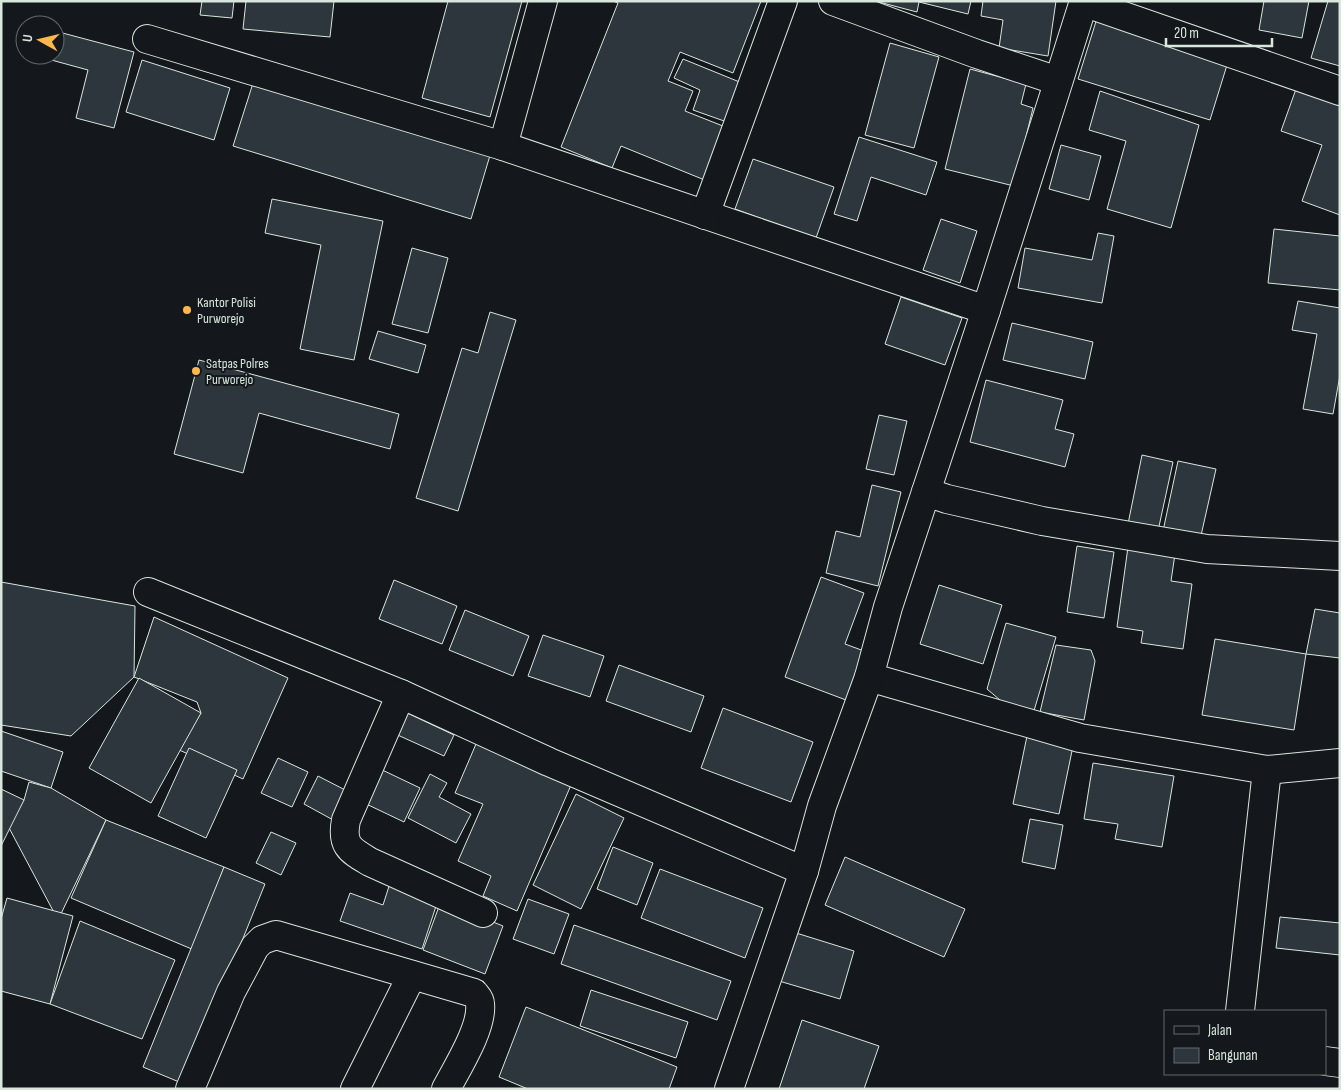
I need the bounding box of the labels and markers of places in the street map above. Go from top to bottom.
place label: Kantor Polisi Purworejo [197,294,256,327]
marker: Kantor Polisi Purworejo [181,304,193,316]
place label: Satpas Polres Purworejo [206,355,269,388]
marker: Satpas Polres Purworejo [190,365,202,377]

